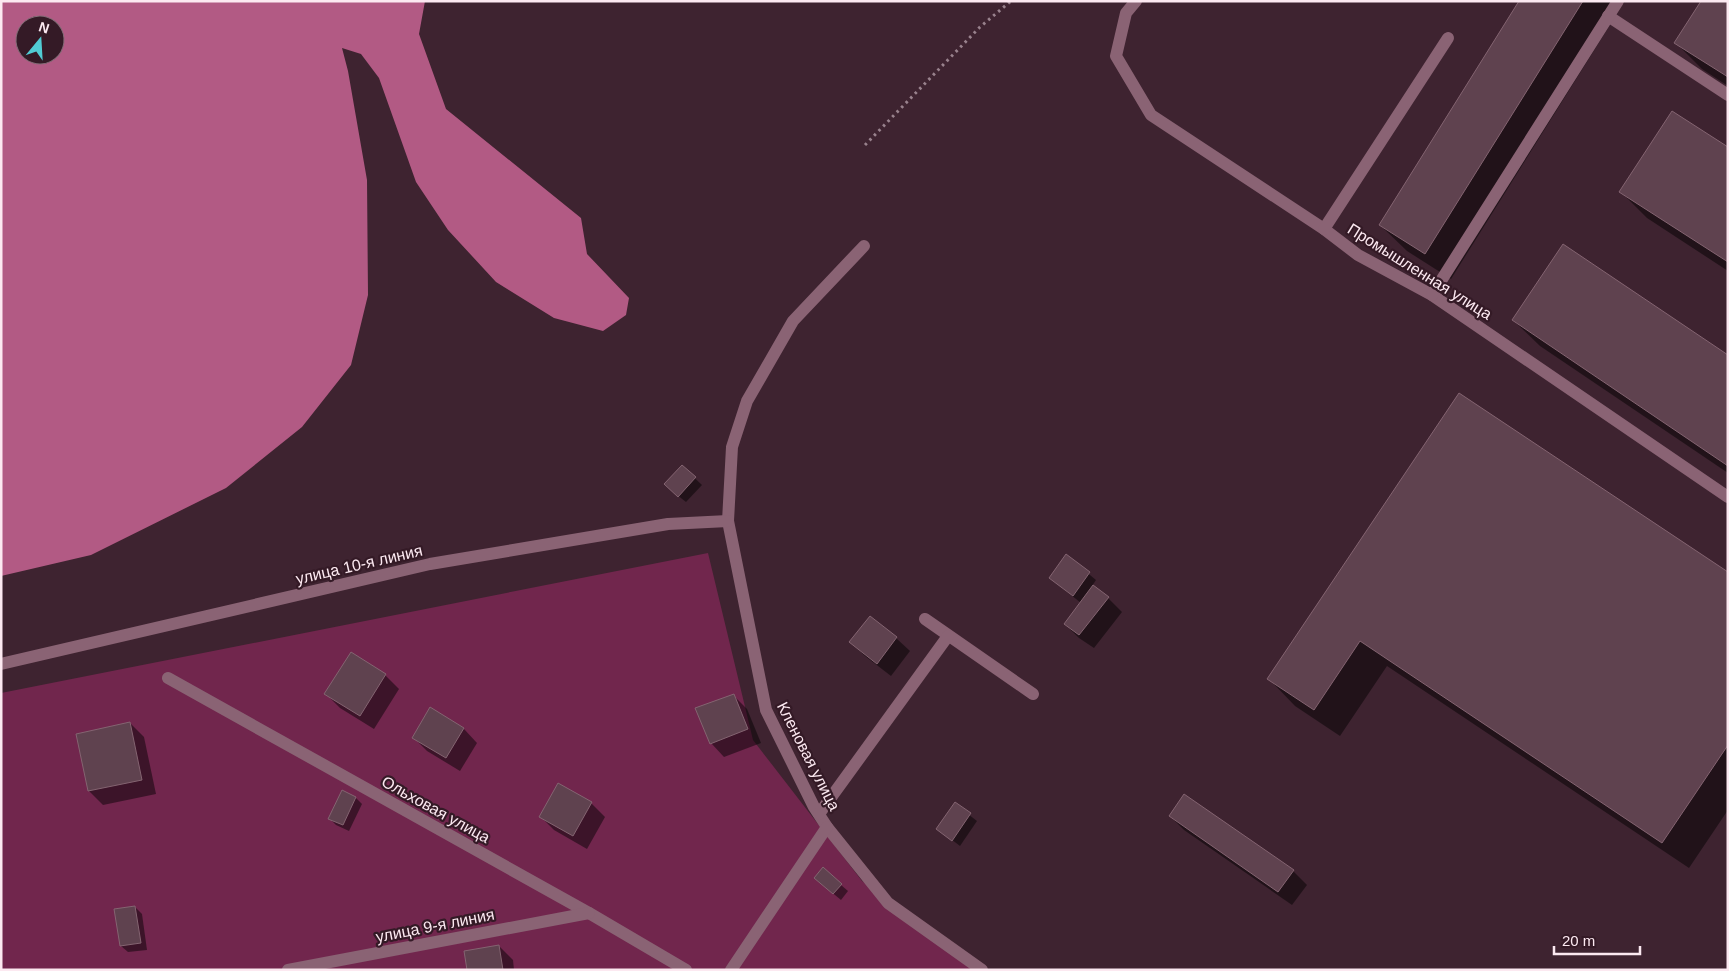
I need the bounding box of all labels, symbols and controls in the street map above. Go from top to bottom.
north arrow [15,15,65,65]
text: N [37,18,51,37]
street label: Промышленная улица [1345,220,1495,323]
street label: улица 10-я линия [294,542,424,587]
street label: Кленовая улица [774,699,843,813]
street label: Ольховая улица [379,773,493,846]
street label: улица 9-я линия [374,906,496,945]
scale bar [1554,924,1640,956]
text: 20 m [1562,932,1595,949]

